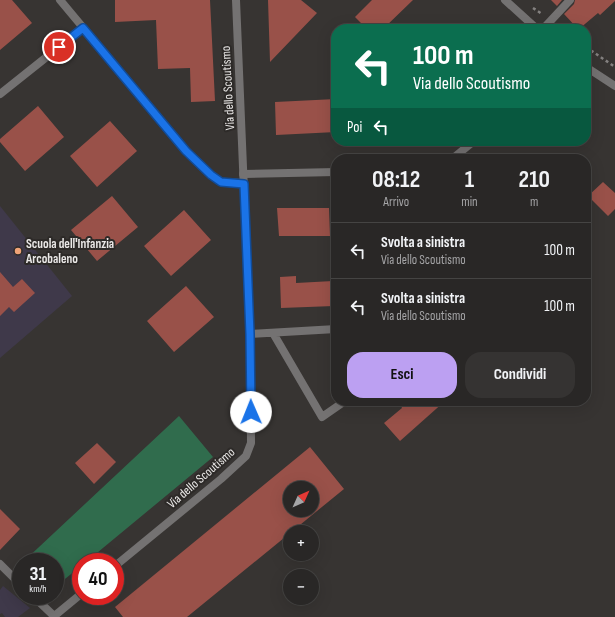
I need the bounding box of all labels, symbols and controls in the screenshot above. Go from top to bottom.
pin [42,30,76,64]
icon: arrive [48,36,70,58]
text: 100 m [413,39,474,72]
icon: left [347,40,399,92]
street label: Via dello Scoutismo [218,45,238,131]
text: Via dello Scoutismo [413,73,530,94]
icon: left [370,116,392,138]
text: Poi [347,118,362,137]
text: 08:12 [372,165,420,194]
text: 1 [465,165,474,194]
text: 210 [519,165,550,194]
text: Arrivo [383,194,409,210]
text: min [461,194,478,210]
text: m [530,194,538,210]
text: Svolta a sinistra [381,233,465,252]
place label: Scuola dell'Infanzia Arcobaleno [25,236,114,267]
icon: left [347,240,369,262]
text: 100 m [544,241,575,260]
marker: Scuola dell'Infanzia Arcobaleno [13,246,23,256]
text: Via dello Scoutismo [381,252,466,268]
text: Svolta a sinistra [381,289,465,308]
icon: left [347,296,369,318]
text: 100 m [544,297,575,316]
text: Via dello Scoutismo [381,308,466,324]
button: Esci [347,352,457,398]
button: Condividi [465,352,575,398]
position arrow [230,391,272,433]
street label: Via dello Scoutismo [164,444,238,512]
north arrow [283,481,319,517]
map controls [283,481,319,605]
button: + [283,525,319,561]
speed limit sign: 40 [72,553,124,605]
text: 31 [30,562,46,586]
button: − [283,569,319,605]
text: km/h [29,583,47,595]

